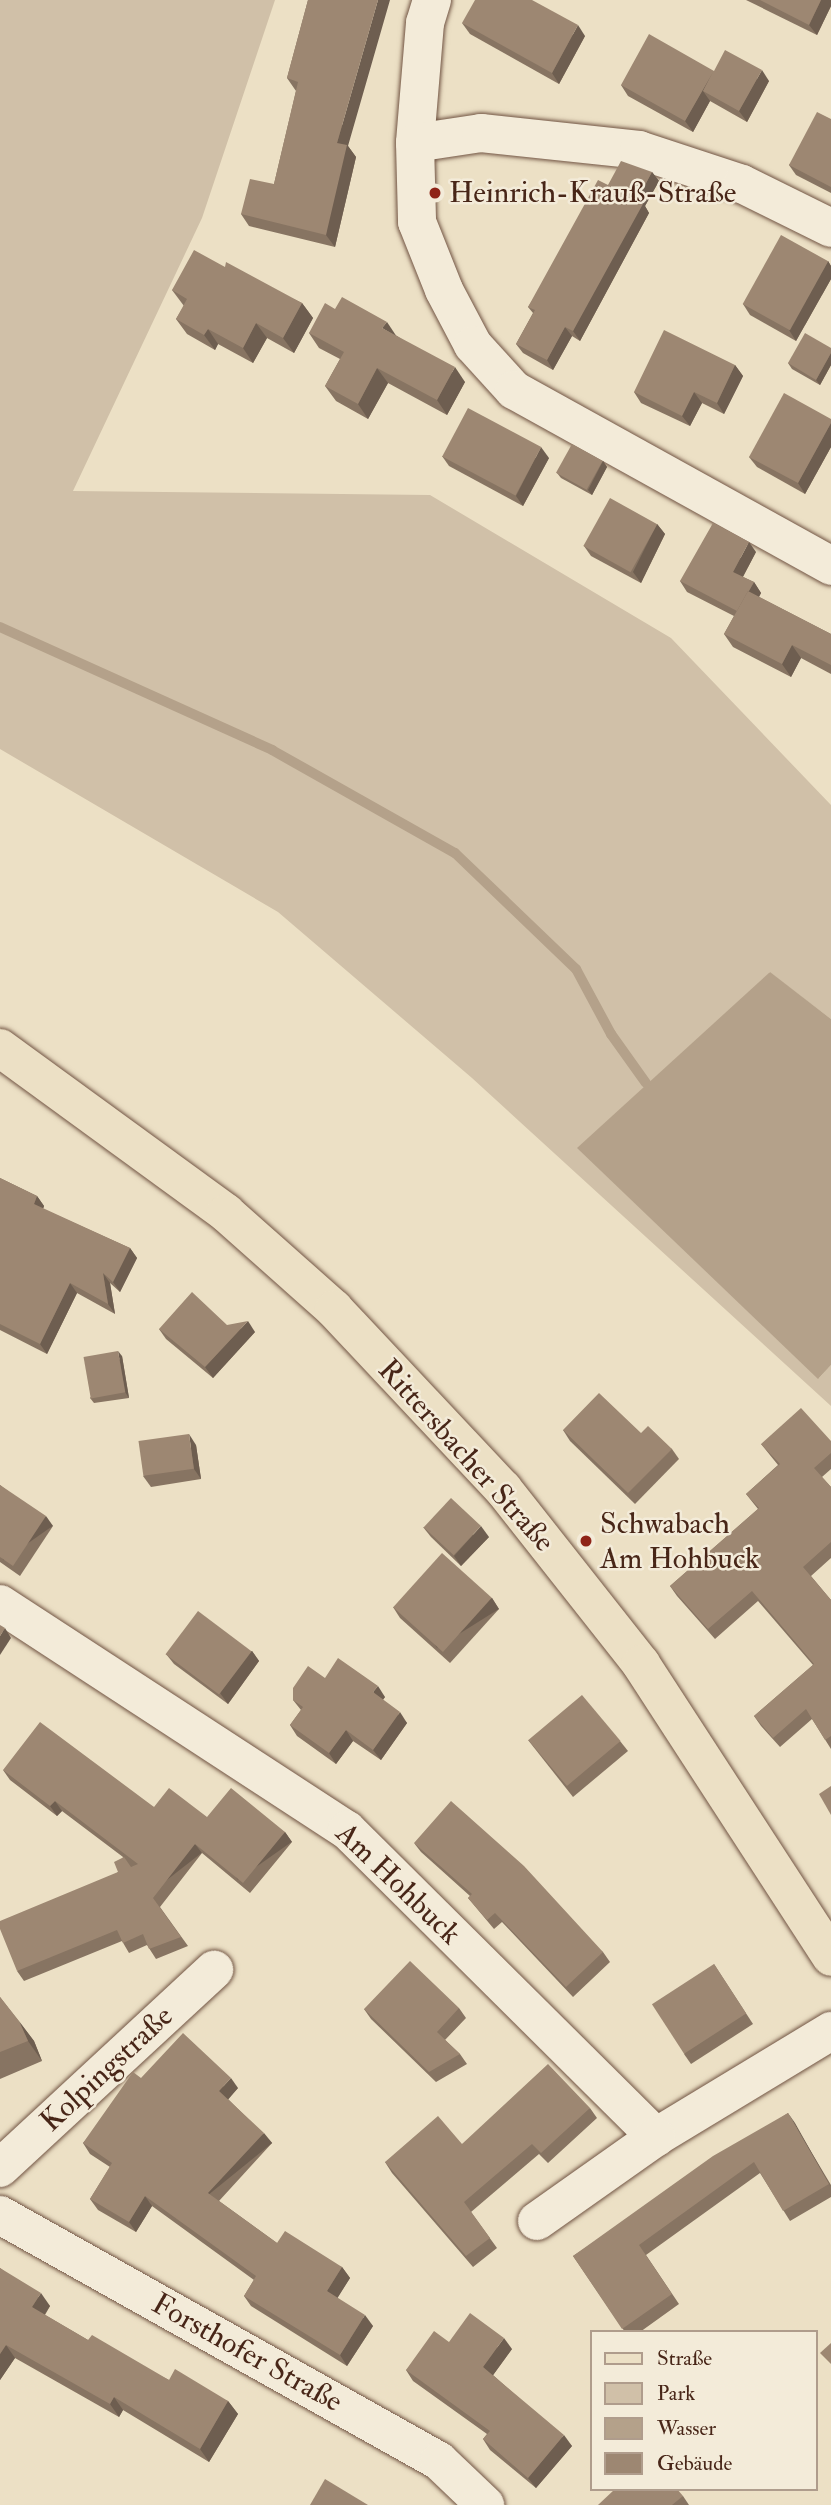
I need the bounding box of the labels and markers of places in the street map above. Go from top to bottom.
place label: Heinrich-Krauß-Straße [449,175,736,211]
marker: Heinrich-Krauß-Straße [427,185,443,201]
place label: Schwabach Am Hohbuck [600,1506,759,1576]
marker: Schwabach Am Hohbuck [578,1533,594,1549]

